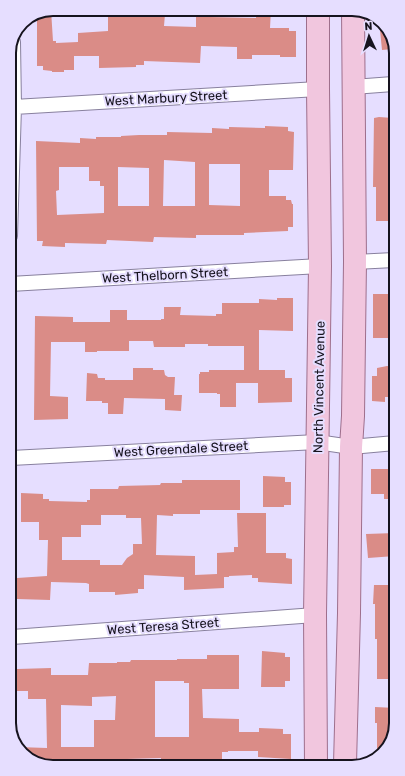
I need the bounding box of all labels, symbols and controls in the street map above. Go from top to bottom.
north arrow [349,16,389,56]
text: N [364,20,373,33]
street label: West Marbury Street [104,87,228,109]
street label: West Thelborn Street [101,264,229,286]
street label: North Vincent Avenue [310,321,328,453]
street label: West Greendale Street [113,438,249,460]
street label: West Teresa Street [107,615,219,637]

